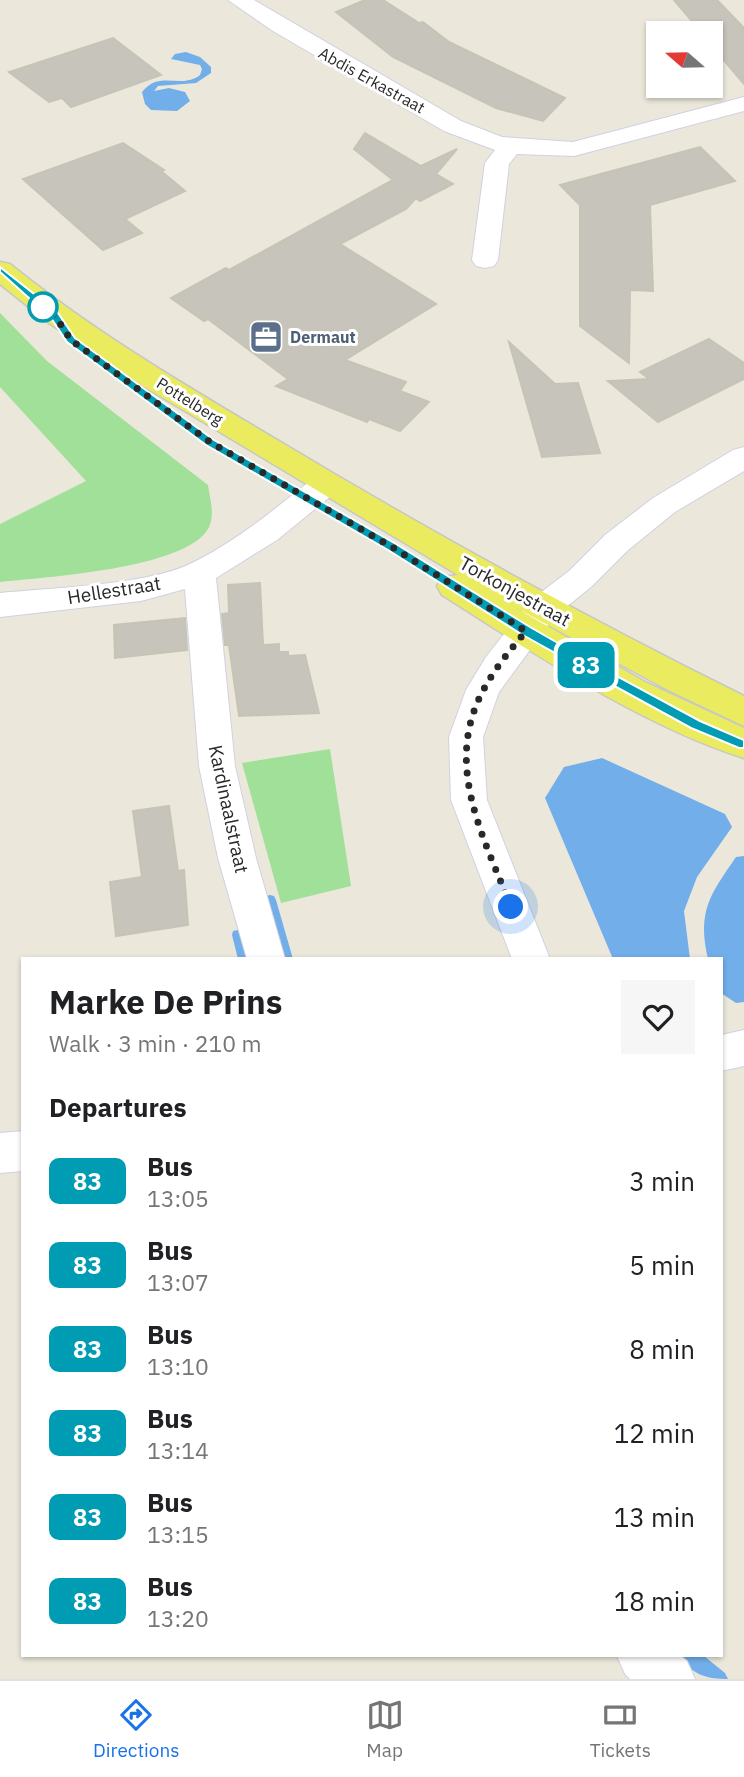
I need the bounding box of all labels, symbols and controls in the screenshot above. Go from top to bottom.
north arrow [646,21,723,98]
map controls [646,21,723,98]
street label: Abdis Erkastraat [315,43,429,117]
unlabelled marker [28,292,58,322]
office icon: Dermaut [247,318,285,356]
place label: Dermaut [290,327,356,347]
street label: Pottelberg [153,373,227,430]
street label: Torkonjestraat [455,551,575,631]
street label: Hellestraat [66,571,162,609]
line badge: 83 [554,642,618,688]
text: 83 [572,649,600,681]
street label: Kardinaalstraat [204,743,254,875]
your location [493,889,528,924]
text: Marke De Prins [49,980,282,1023]
button: heart [621,980,695,1054]
text: Walk · 3 min · 210 m [49,1028,262,1058]
text: Departures [49,1090,187,1124]
text: Bus [147,1149,193,1183]
text: 3 min [629,1164,695,1198]
text: 83 [73,1165,102,1197]
text: 13:05 [147,1183,209,1213]
text: Bus [147,1233,193,1267]
text: 5 min [629,1248,695,1282]
text: 83 [73,1249,102,1281]
text: 13:07 [147,1267,209,1297]
text: Bus [147,1317,193,1351]
text: 8 min [629,1332,695,1366]
text: 83 [73,1333,102,1365]
text: 13:10 [147,1351,209,1381]
text: Bus [147,1401,193,1435]
text: 12 min [614,1416,695,1450]
text: 83 [73,1417,102,1449]
text: 13:14 [147,1435,209,1465]
text: Bus [147,1485,193,1519]
text: 13 min [614,1500,695,1534]
text: 83 [73,1501,102,1533]
text: 13:15 [147,1519,209,1549]
text: Bus [147,1569,193,1603]
text: 18 min [614,1584,695,1618]
text: 83 [73,1585,102,1617]
text: 13:20 [147,1603,209,1633]
tab: Directions [93,1696,180,1762]
tab: Map [366,1696,404,1762]
tab: Tickets [590,1696,651,1762]

